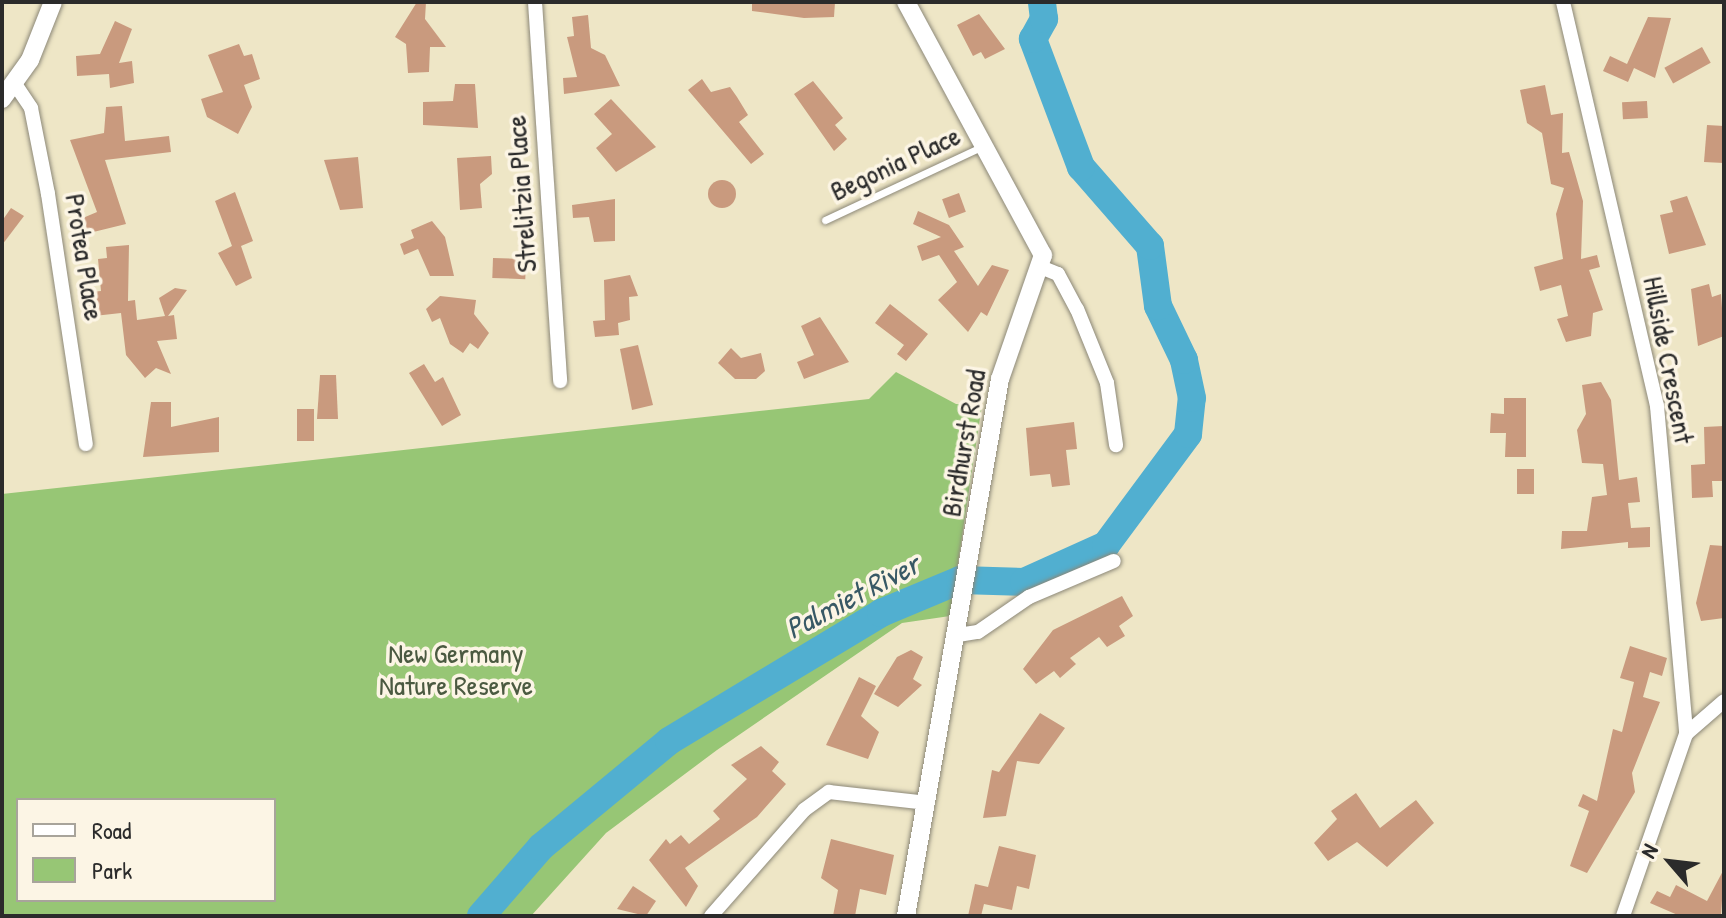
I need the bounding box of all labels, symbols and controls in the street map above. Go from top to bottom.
street label: Strelitzia Place [499,114,543,274]
street label: Begonia Place [825,118,965,208]
street label: Protea Place [58,191,112,323]
street label: Hillside Crescent [1636,274,1702,446]
street label: Birdhurst Road [934,367,992,519]
water label: Palmiet River [779,546,925,646]
park label: New Germany Nature Reserve [379,636,533,702]
legend [16,798,276,902]
text: Road [92,814,131,846]
north arrow [1630,822,1710,902]
text: N [1633,839,1665,863]
text: Park [92,854,132,886]

